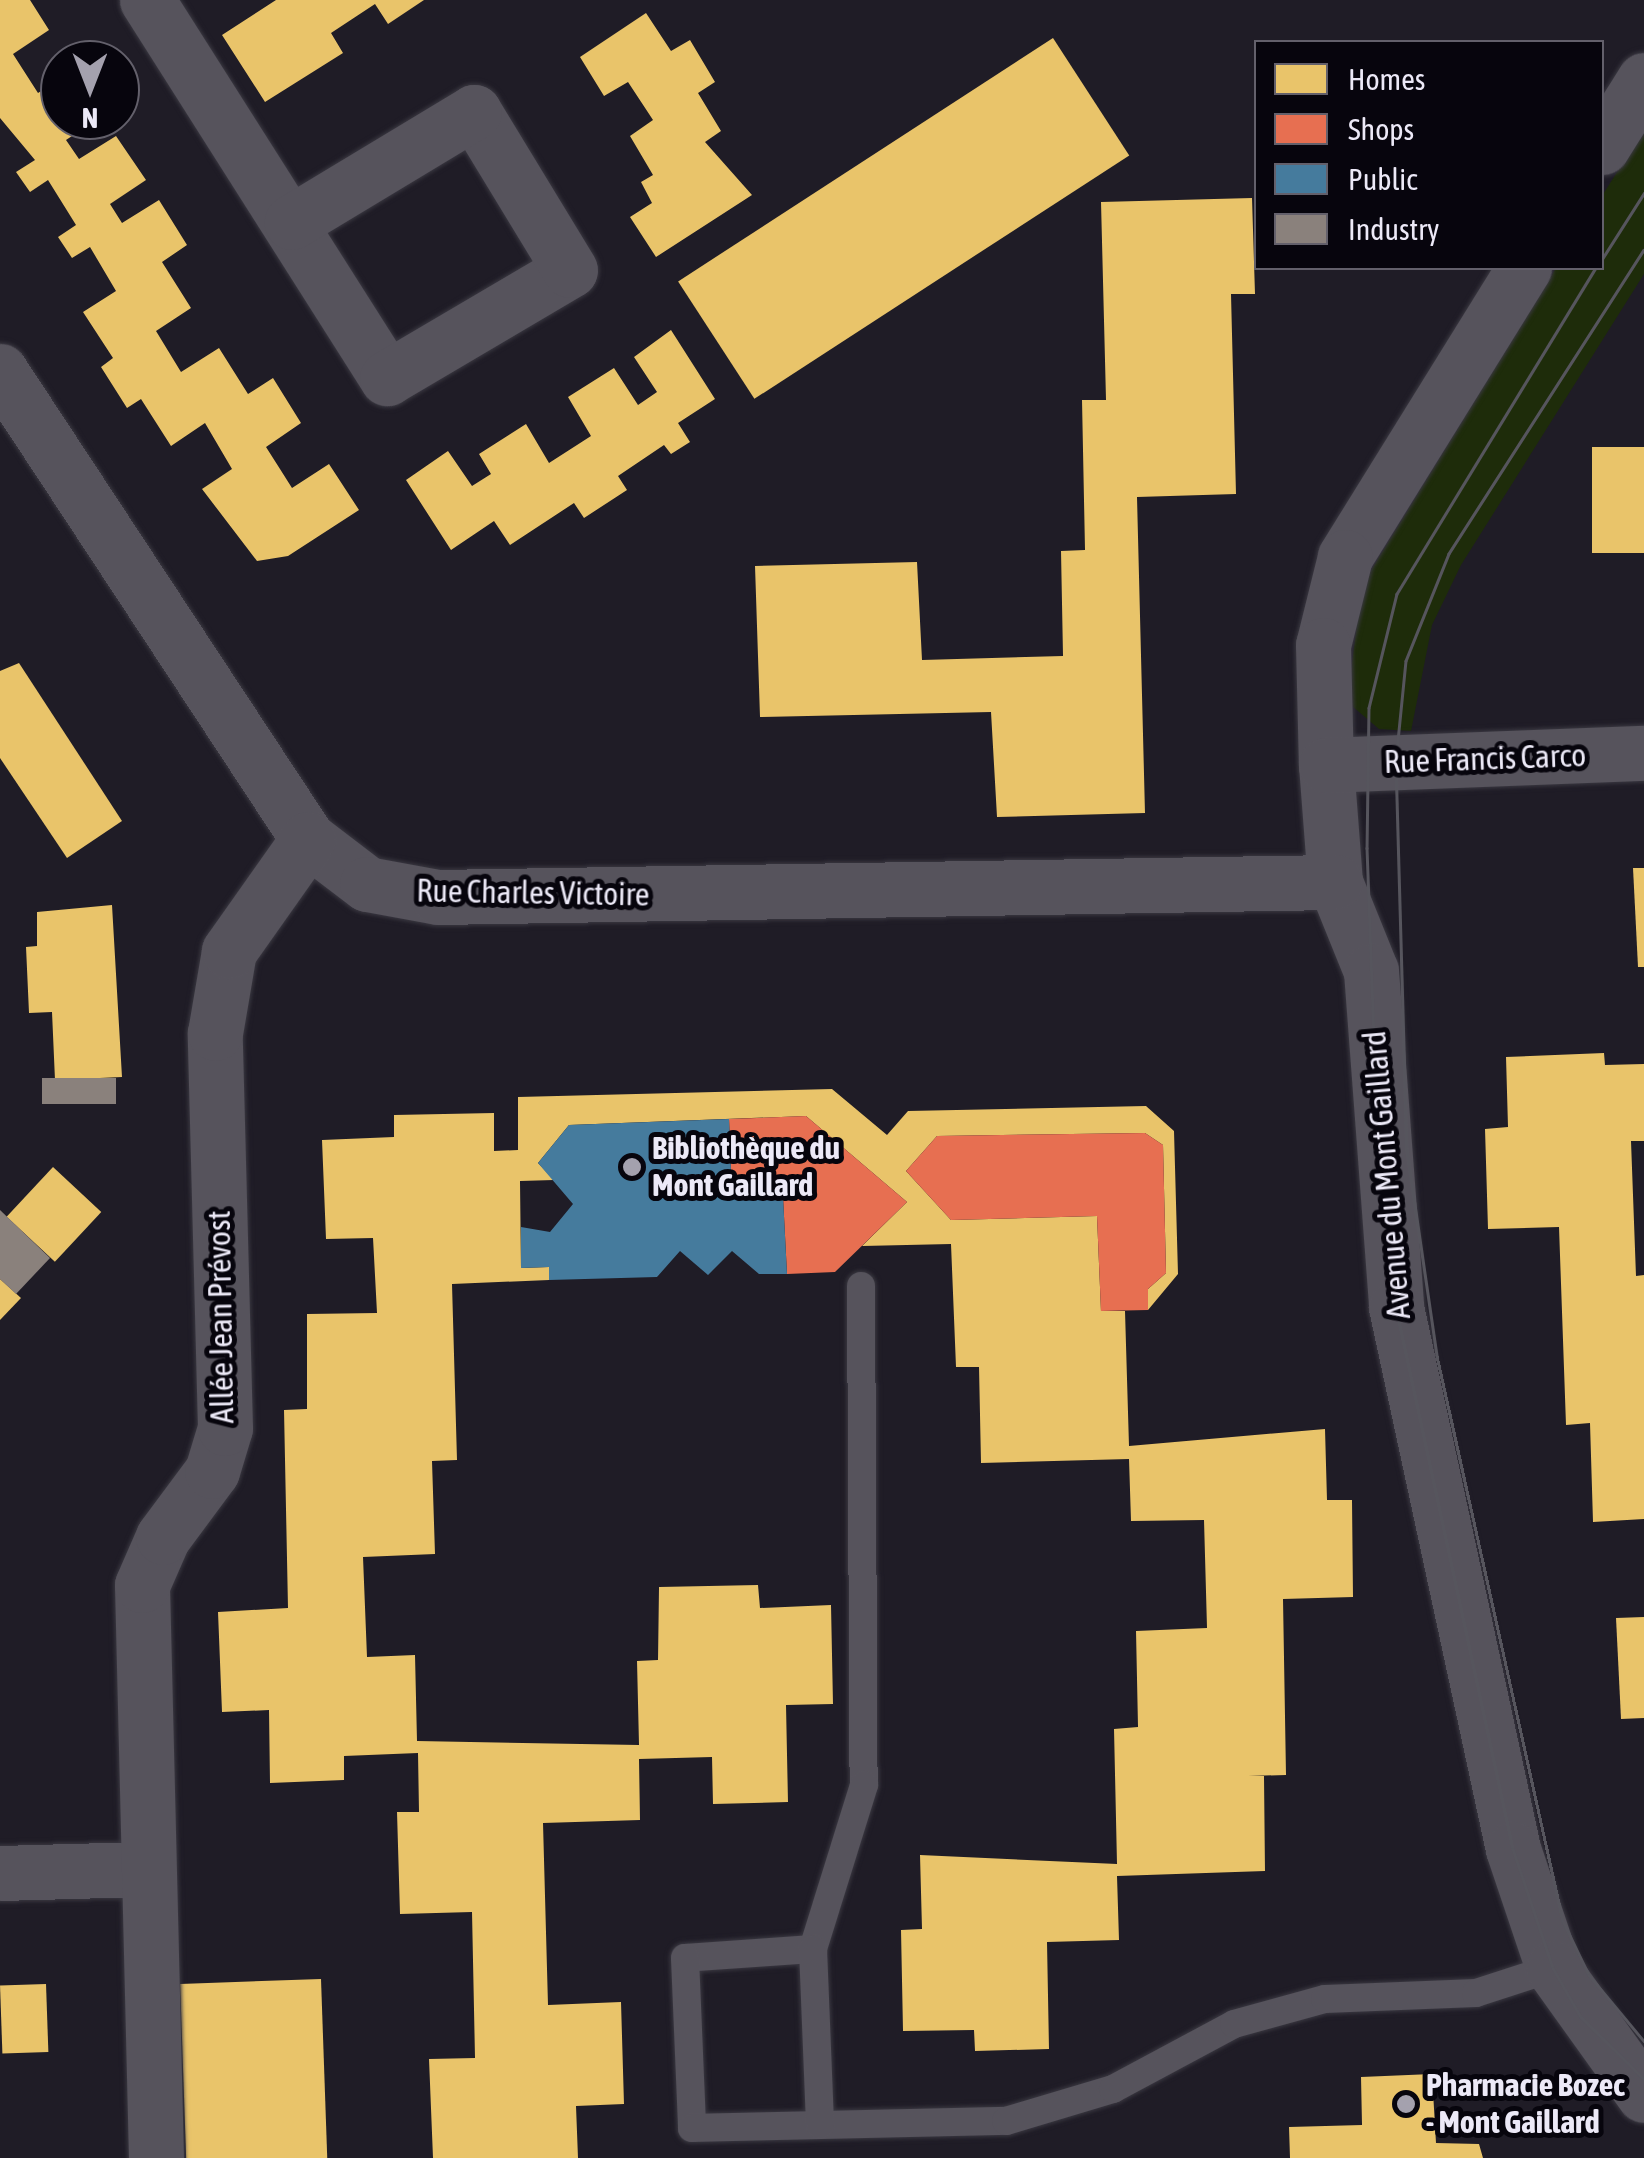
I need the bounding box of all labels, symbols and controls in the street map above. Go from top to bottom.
north arrow [40,40,140,140]
legend [1254,40,1604,270]
text: Homes [1348,62,1425,96]
text: N [82,102,98,134]
text: Shops [1348,112,1414,146]
text: Public [1348,162,1417,196]
text: Industry [1348,212,1439,246]
street label: Rue Francis Carco [1383,736,1587,782]
street label: Rue Charles Victoire [416,872,650,914]
street label: Avenue du Mont Gaillard [1355,1029,1419,1321]
place label: Bibliothèque du Mont Gaillard [652,1130,840,1205]
marker: Bibliothèque du Mont Gaillard [621,1156,643,1178]
street label: Allée Jean Prévost [200,1210,242,1424]
place label: Pharmacie Bozec - Mont Gaillard [1426,2067,1625,2142]
marker: Pharmacie Bozec - Mont Gaillard [1395,2093,1417,2115]

